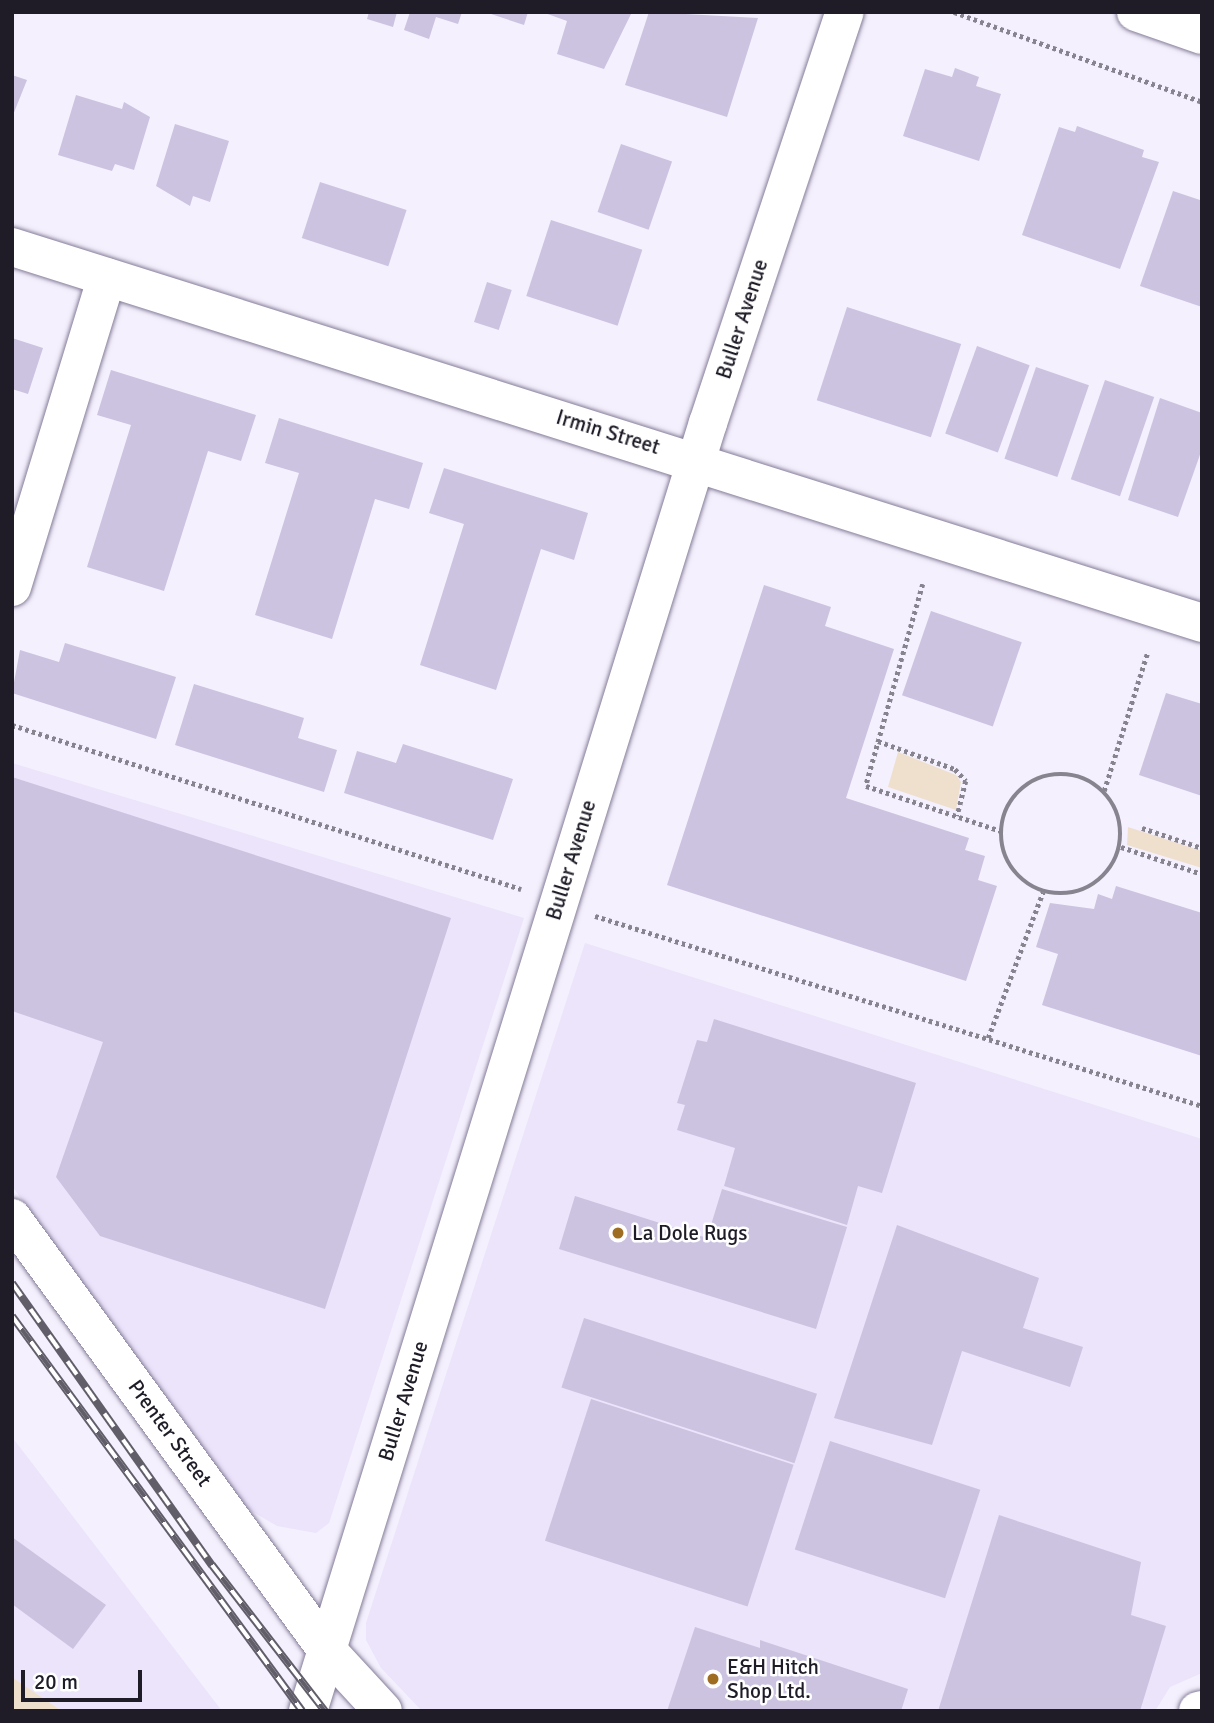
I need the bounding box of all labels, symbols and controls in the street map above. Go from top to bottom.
street label: Buller Avenue [711,256,773,382]
street label: Irmin Street [553,404,663,460]
street label: Buller Avenue [541,797,601,923]
place label: La Dole Rugs [632,1220,748,1246]
marker: La Dole Rugs [610,1225,626,1241]
street label: Buller Avenue [373,1338,433,1464]
street label: Prenter Street [123,1375,217,1491]
place label: E&H Hitch Shop Ltd. [727,1654,819,1704]
scale bar [24,1656,145,1700]
text: 20 m [34,1669,78,1695]
marker: E&H Hitch Shop Ltd. [705,1671,721,1687]

